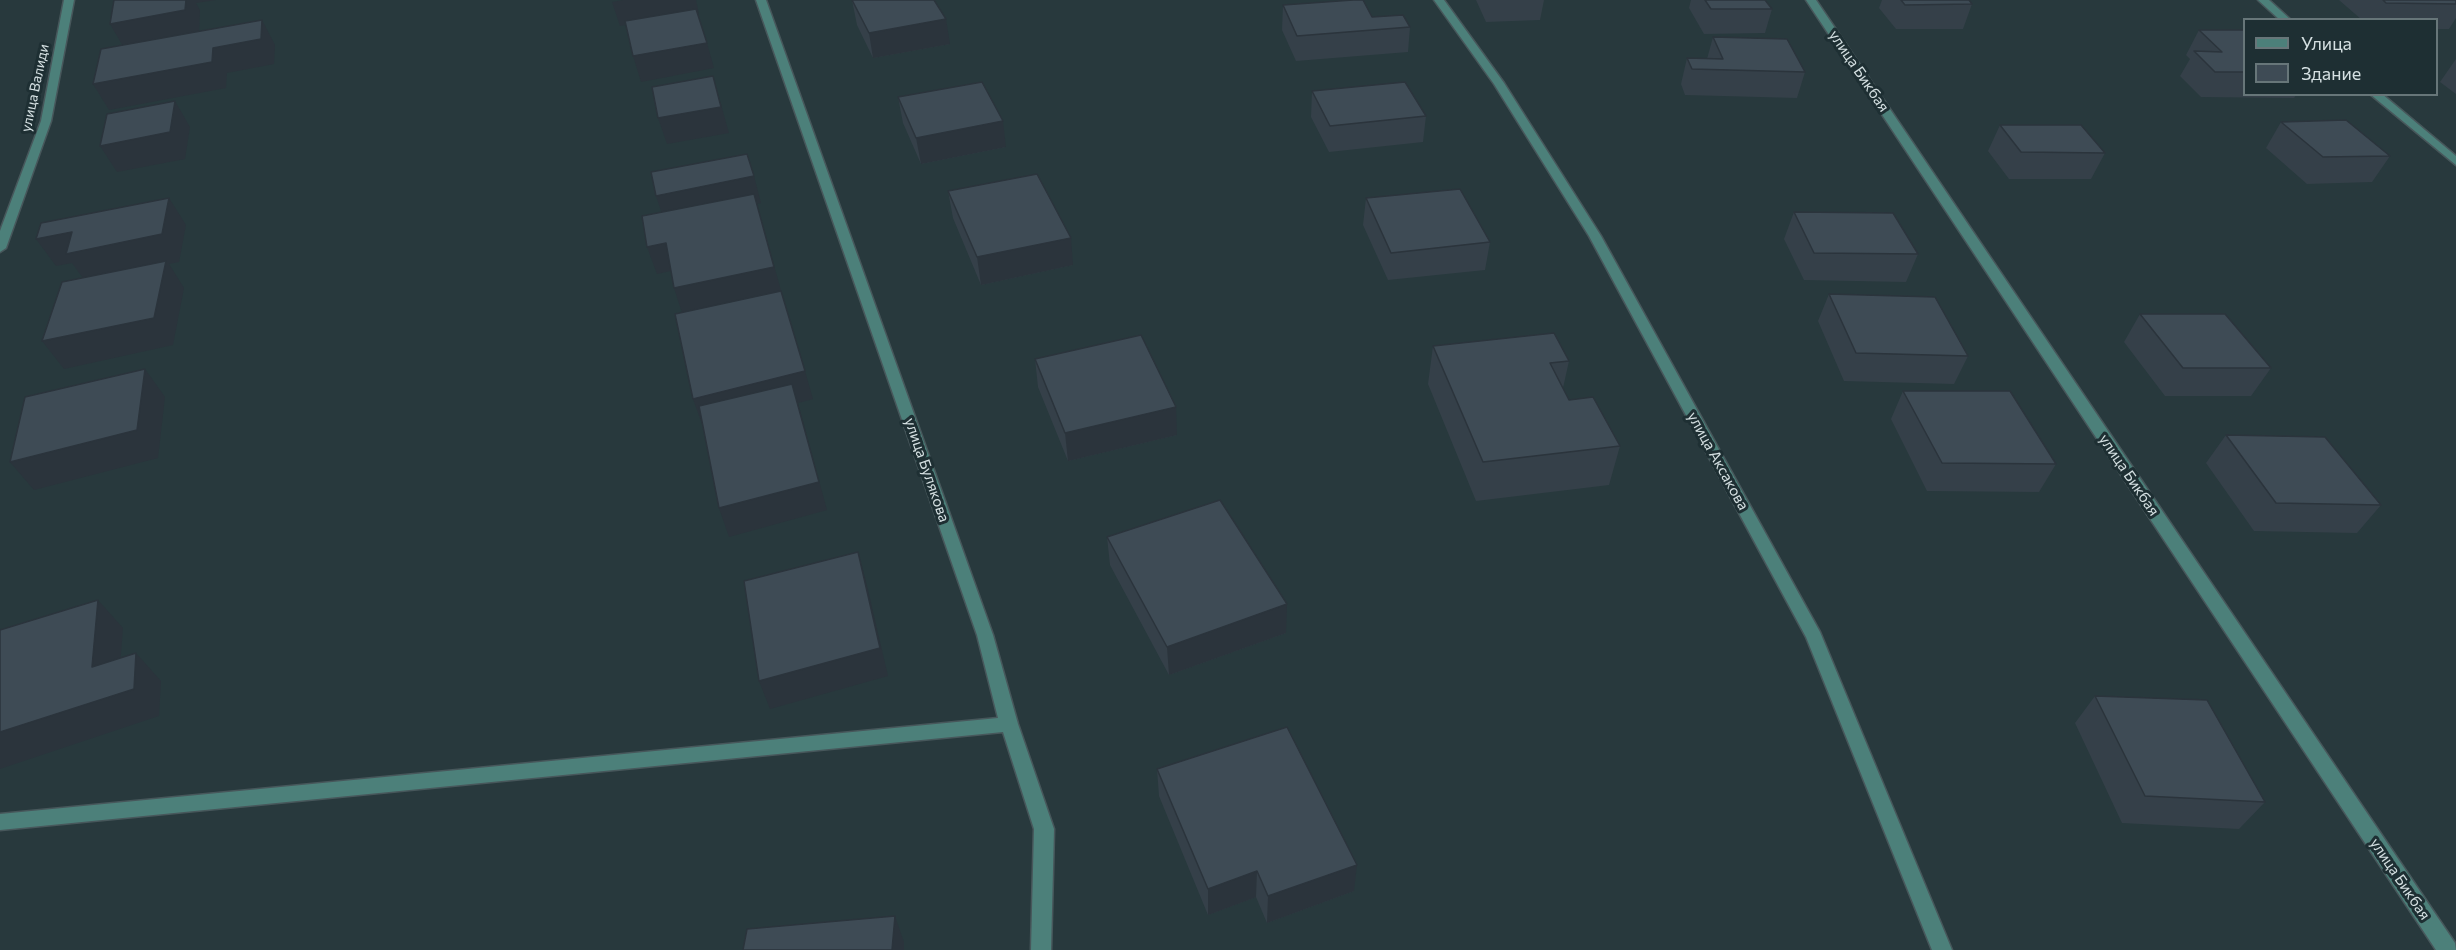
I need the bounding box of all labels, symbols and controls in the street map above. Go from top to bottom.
legend [2243,18,2438,96]
street label: улица Бикбая [1825,27,1893,115]
text: Улица [2301,32,2352,54]
street label: улица Валиди [17,42,53,134]
text: Здание [2301,62,2361,84]
street label: улица Аксакова [1684,409,1752,513]
street label: улица Булякова [901,415,953,525]
street label: улица Бикбая [2095,431,2163,519]
street label: улица Бикбая [2366,835,2434,923]

